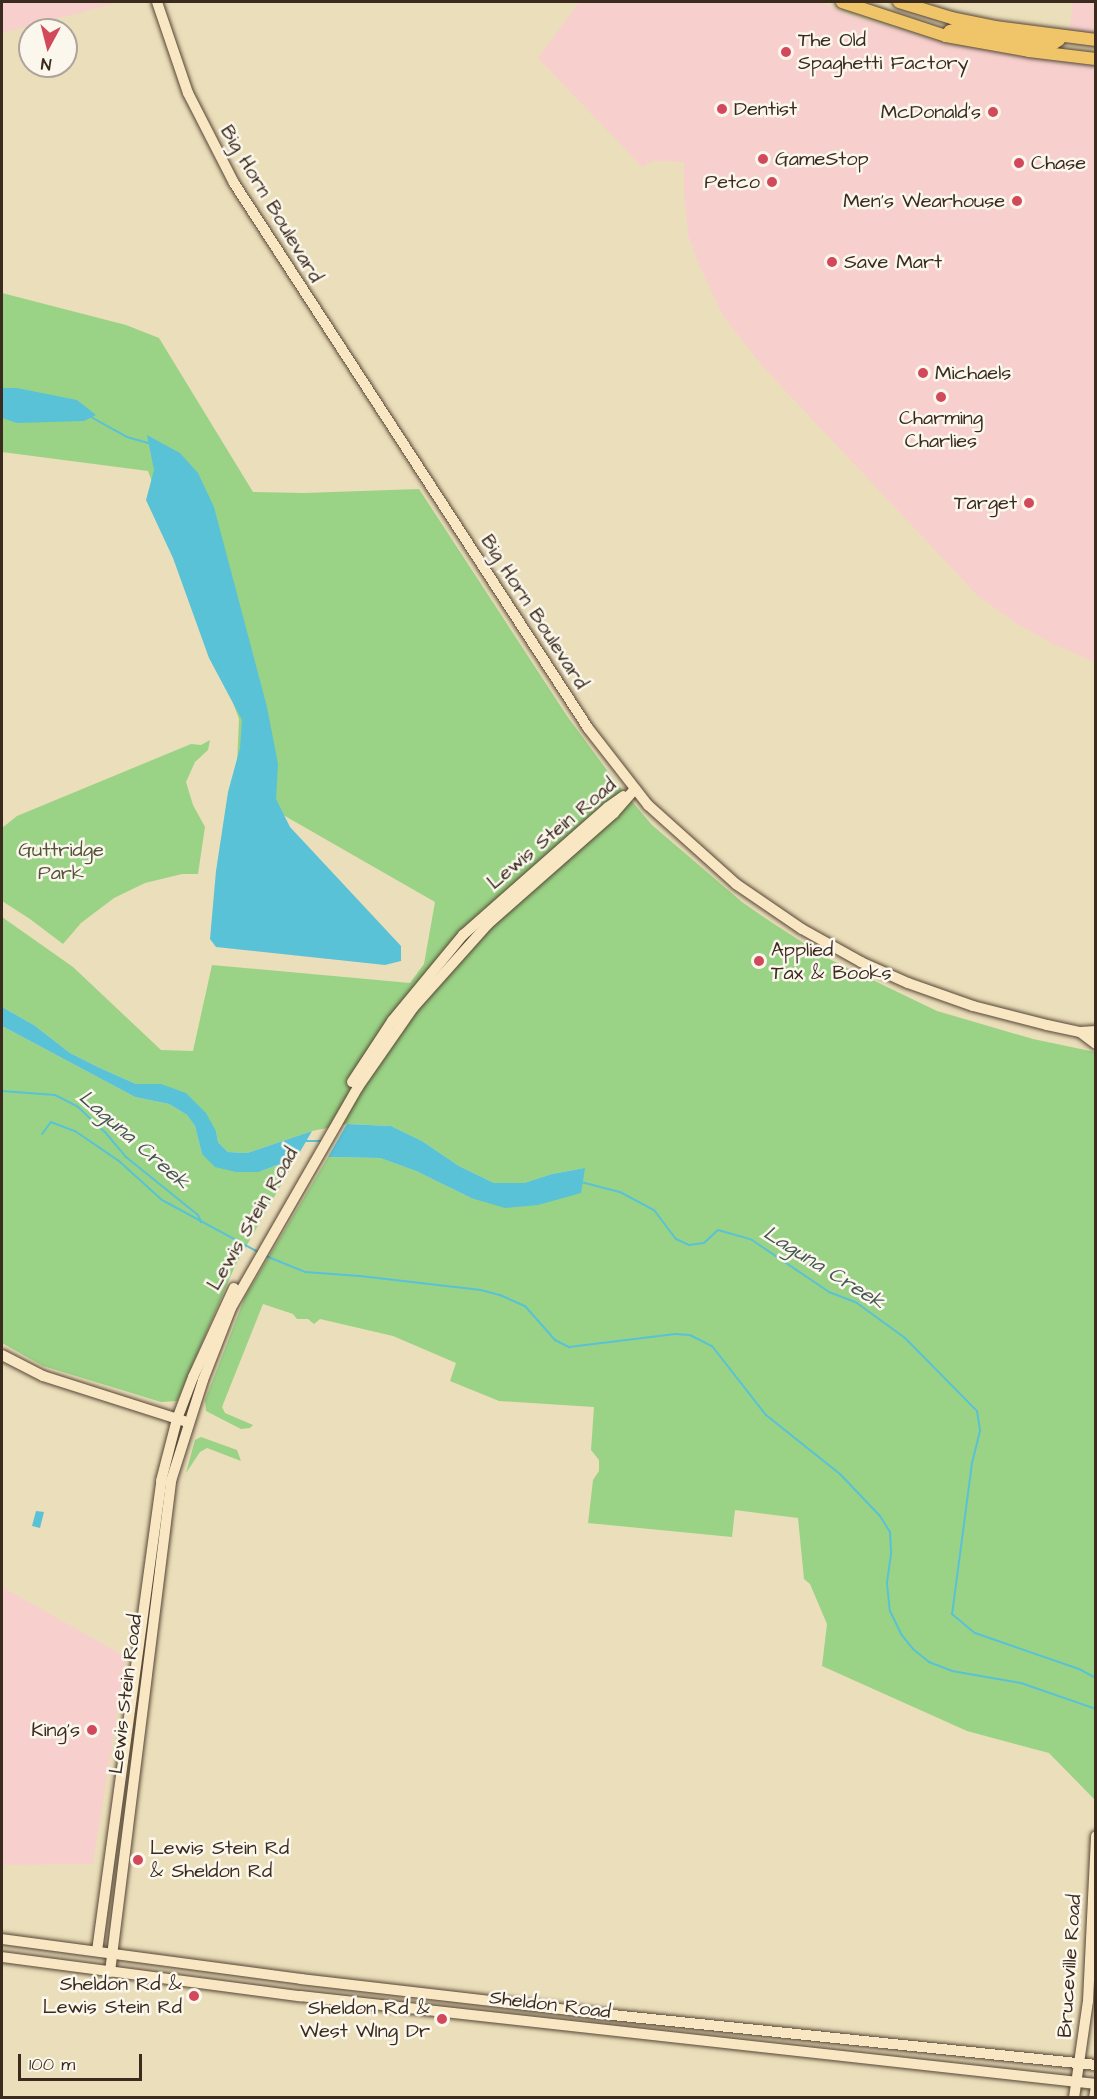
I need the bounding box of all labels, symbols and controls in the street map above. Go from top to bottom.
north arrow [18,18,78,78]
place label: The Old Spaghetti Factory [798,28,968,75]
marker: The Old Spaghetti Factory [779,45,793,59]
text: N [40,52,52,75]
place label: Dentist [734,97,797,121]
place label: McDonald's [881,100,981,124]
marker: Dentist [715,102,729,116]
marker: McDonald's [986,105,1000,119]
street label: Big Horn Boulevard [215,121,327,287]
place label: GameStop [775,147,869,171]
place label: Chase [1031,151,1086,175]
marker: GameStop [756,152,770,166]
marker: Chase [1012,156,1026,170]
place label: Petco [704,170,760,194]
marker: Petco [765,175,779,189]
place label: Men's Wearhouse [843,189,1005,213]
marker: Men's Wearhouse [1010,194,1024,208]
place label: Save Mart [844,250,942,274]
marker: Save Mart [825,255,839,269]
place label: Michaels [935,361,1011,385]
marker: Michaels [916,366,930,380]
marker: Charming Charlies [934,390,948,404]
place label: Charming Charlies [899,406,983,453]
place label: Target [954,491,1017,515]
marker: Target [1022,496,1036,510]
street label: Big Horn Boulevard [475,530,593,694]
street label: Lewis Stein Road [483,773,621,895]
park label: Guttridge Park [18,839,104,886]
place label: Applied Tax & Books [771,938,892,985]
marker: Applied Tax & Books [752,954,766,968]
water label: Laguna Creek [74,1085,194,1195]
street label: Lewis Stein Road [202,1143,304,1295]
water label: Laguna Creek [759,1221,889,1315]
street label: Lewis Stein Road [104,1613,148,1775]
place label: King's [31,1718,80,1742]
marker: King's [85,1723,99,1737]
place label: Lewis Stein Rd & Sheldon Rd [150,1836,289,1883]
marker: Lewis Stein Rd & Sheldon Rd [131,1853,145,1867]
street label: Bruceville Road [1053,1894,1087,2038]
place label: Sheldon Rd & Lewis Stein Rd [43,1972,182,2019]
street label: Sheldon Road [488,1986,612,2024]
marker: Sheldon Rd & Lewis Stein Rd [187,1989,201,2003]
place label: Sheldon Rd & West WIng Dr [300,1996,430,2043]
marker: Sheldon Rd & West WIng Dr [435,2012,449,2026]
scale bar [21,2042,146,2080]
text: 100 m [29,2052,75,2077]

